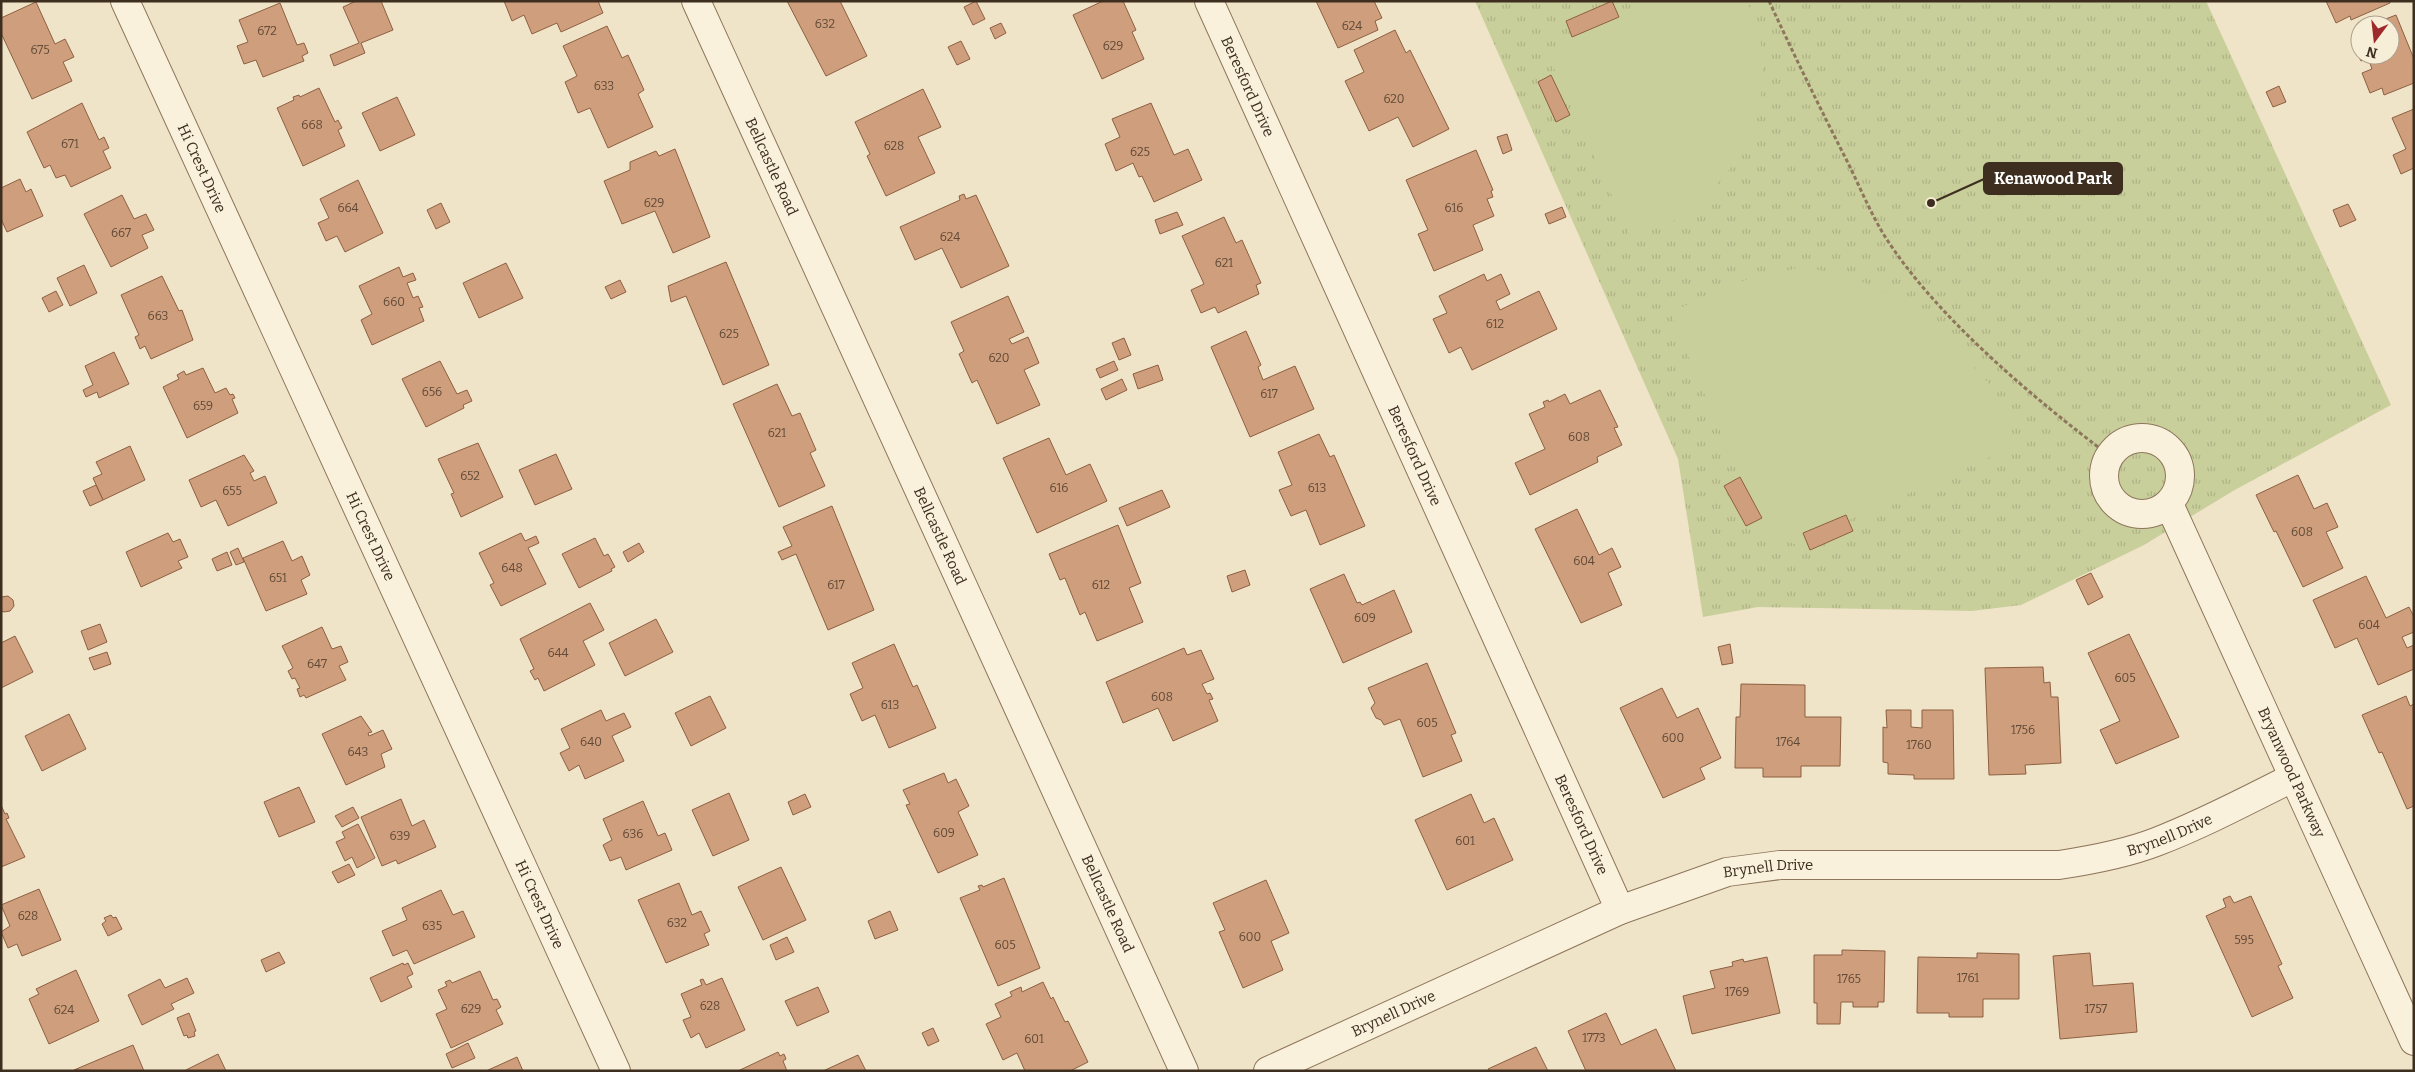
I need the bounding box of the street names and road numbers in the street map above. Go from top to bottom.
street label: Beresford Drive [1217,34,1278,140]
street label: Bellcastle Road [741,115,802,218]
street label: Hi Crest Drive [174,121,230,216]
street label: Beresford Drive [1384,403,1445,509]
street label: Bellcastle Road [910,484,970,588]
street label: Hi Crest Drive [342,489,399,584]
street label: Bryanwood Parkway [2254,705,2329,840]
street label: Beresford Drive [1551,772,1612,878]
street label: Brynell Drive [2125,810,2215,860]
street label: Bellcastle Road [1078,852,1138,955]
street label: Brynell Drive [1722,856,1813,881]
street label: Hi Crest Drive [511,857,568,952]
street label: Brynell Drive [1349,987,1438,1041]

